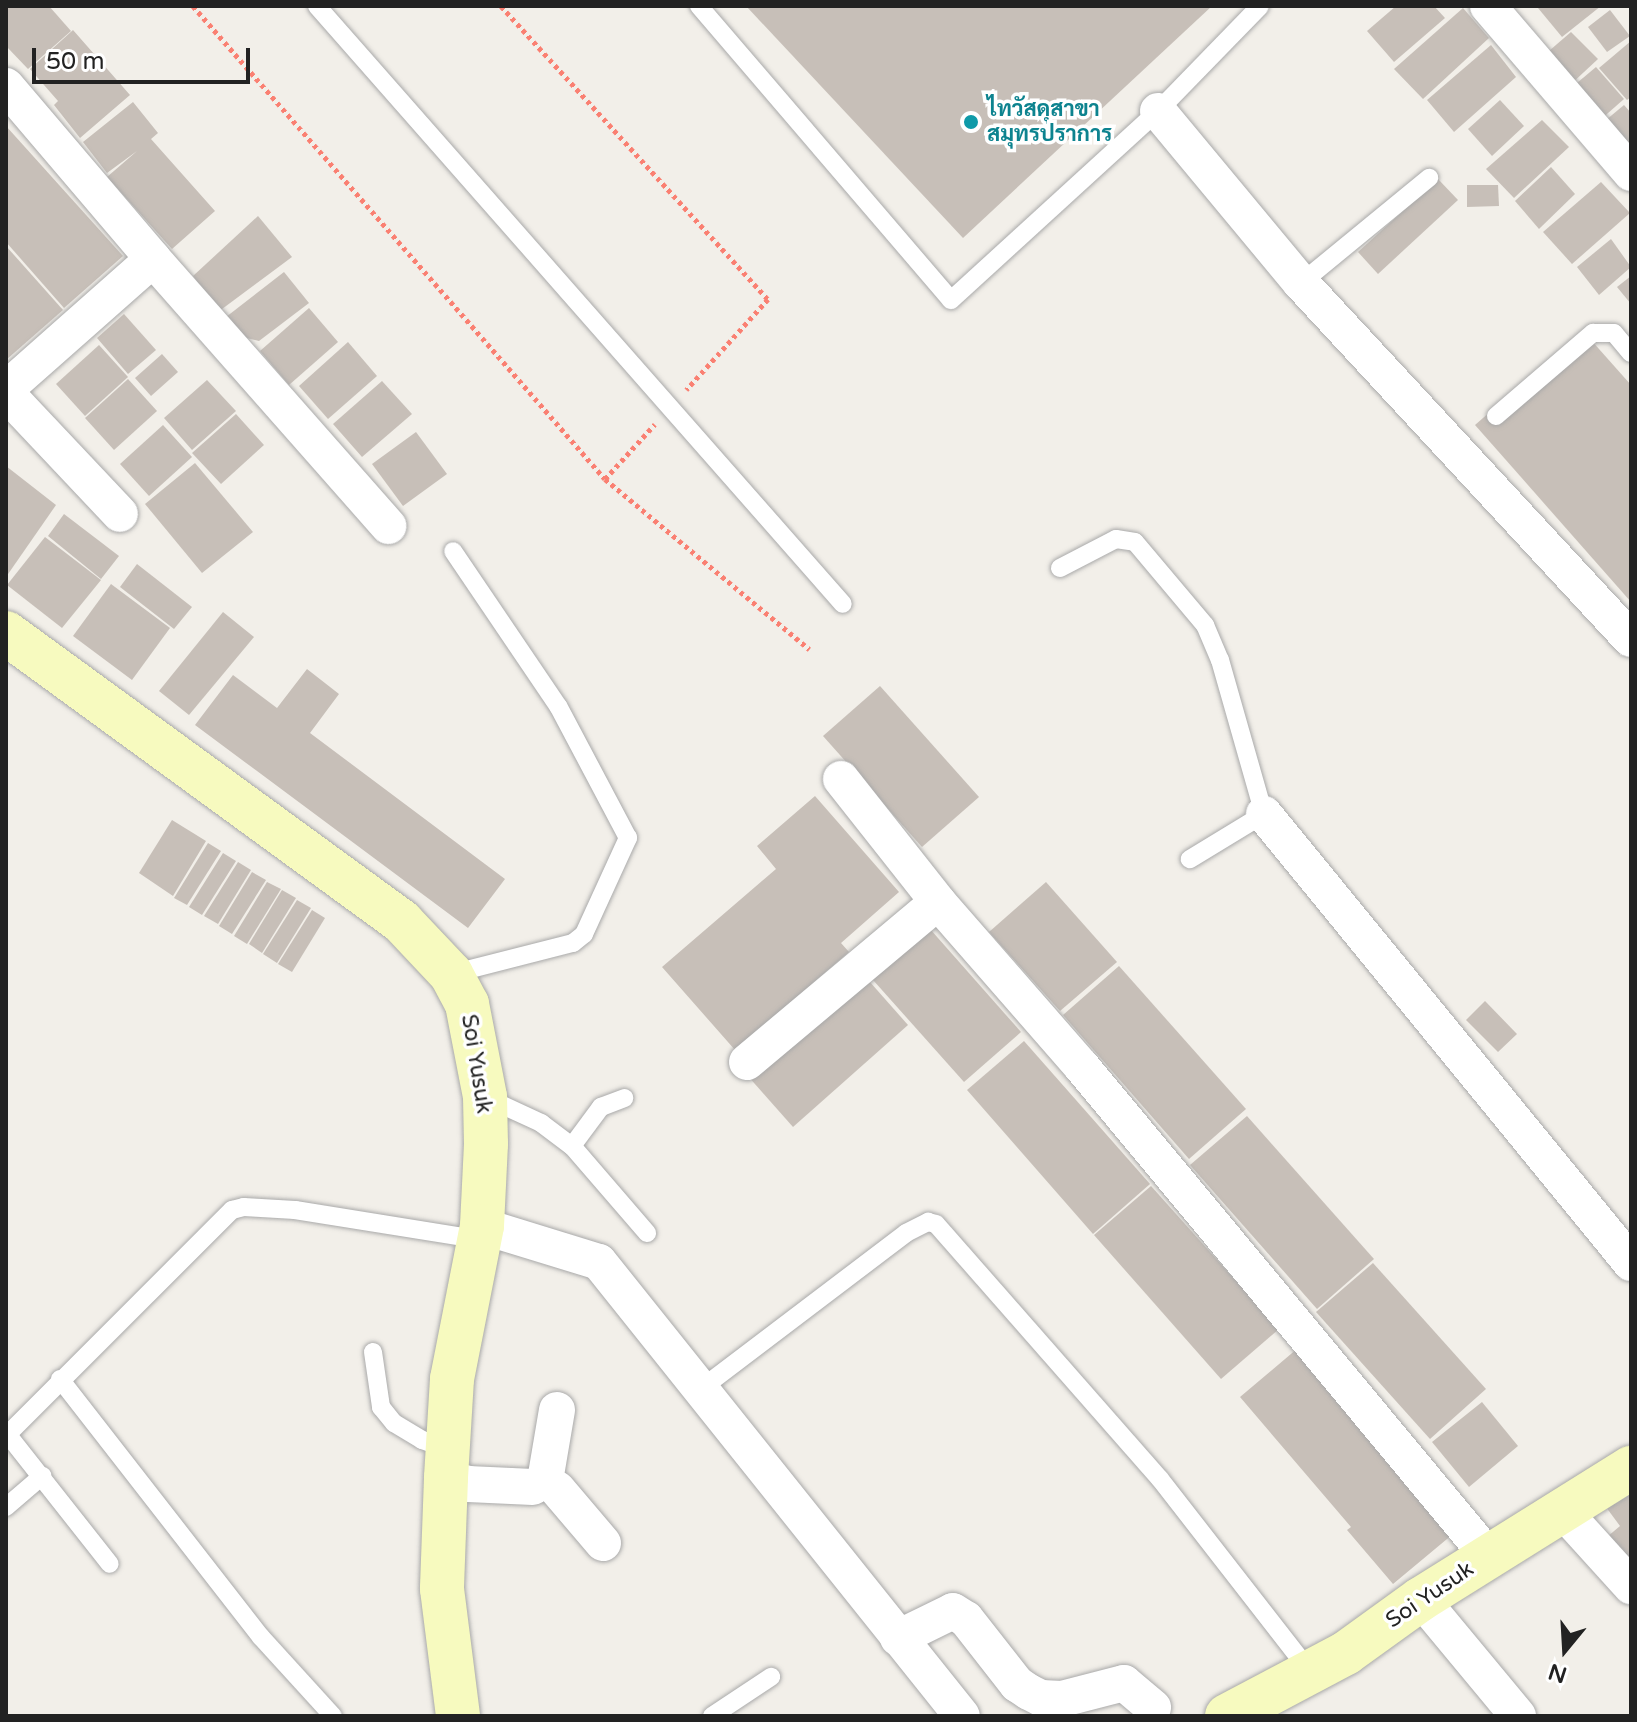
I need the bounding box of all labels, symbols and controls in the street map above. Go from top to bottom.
scale bar [36,32,254,82]
text: 50 m [46,47,104,76]
place label: ไทวัสดุสาขา สมุทรปราการ [987,96,1112,148]
marker: ไทวัสดุสาขา สมุทรปราการ [962,113,980,131]
street label: Soi Yusuk [455,1013,497,1115]
street label: Soi Yusuk [1381,1556,1479,1634]
north arrow [1525,1610,1605,1690]
text: N [1545,1658,1570,1688]

